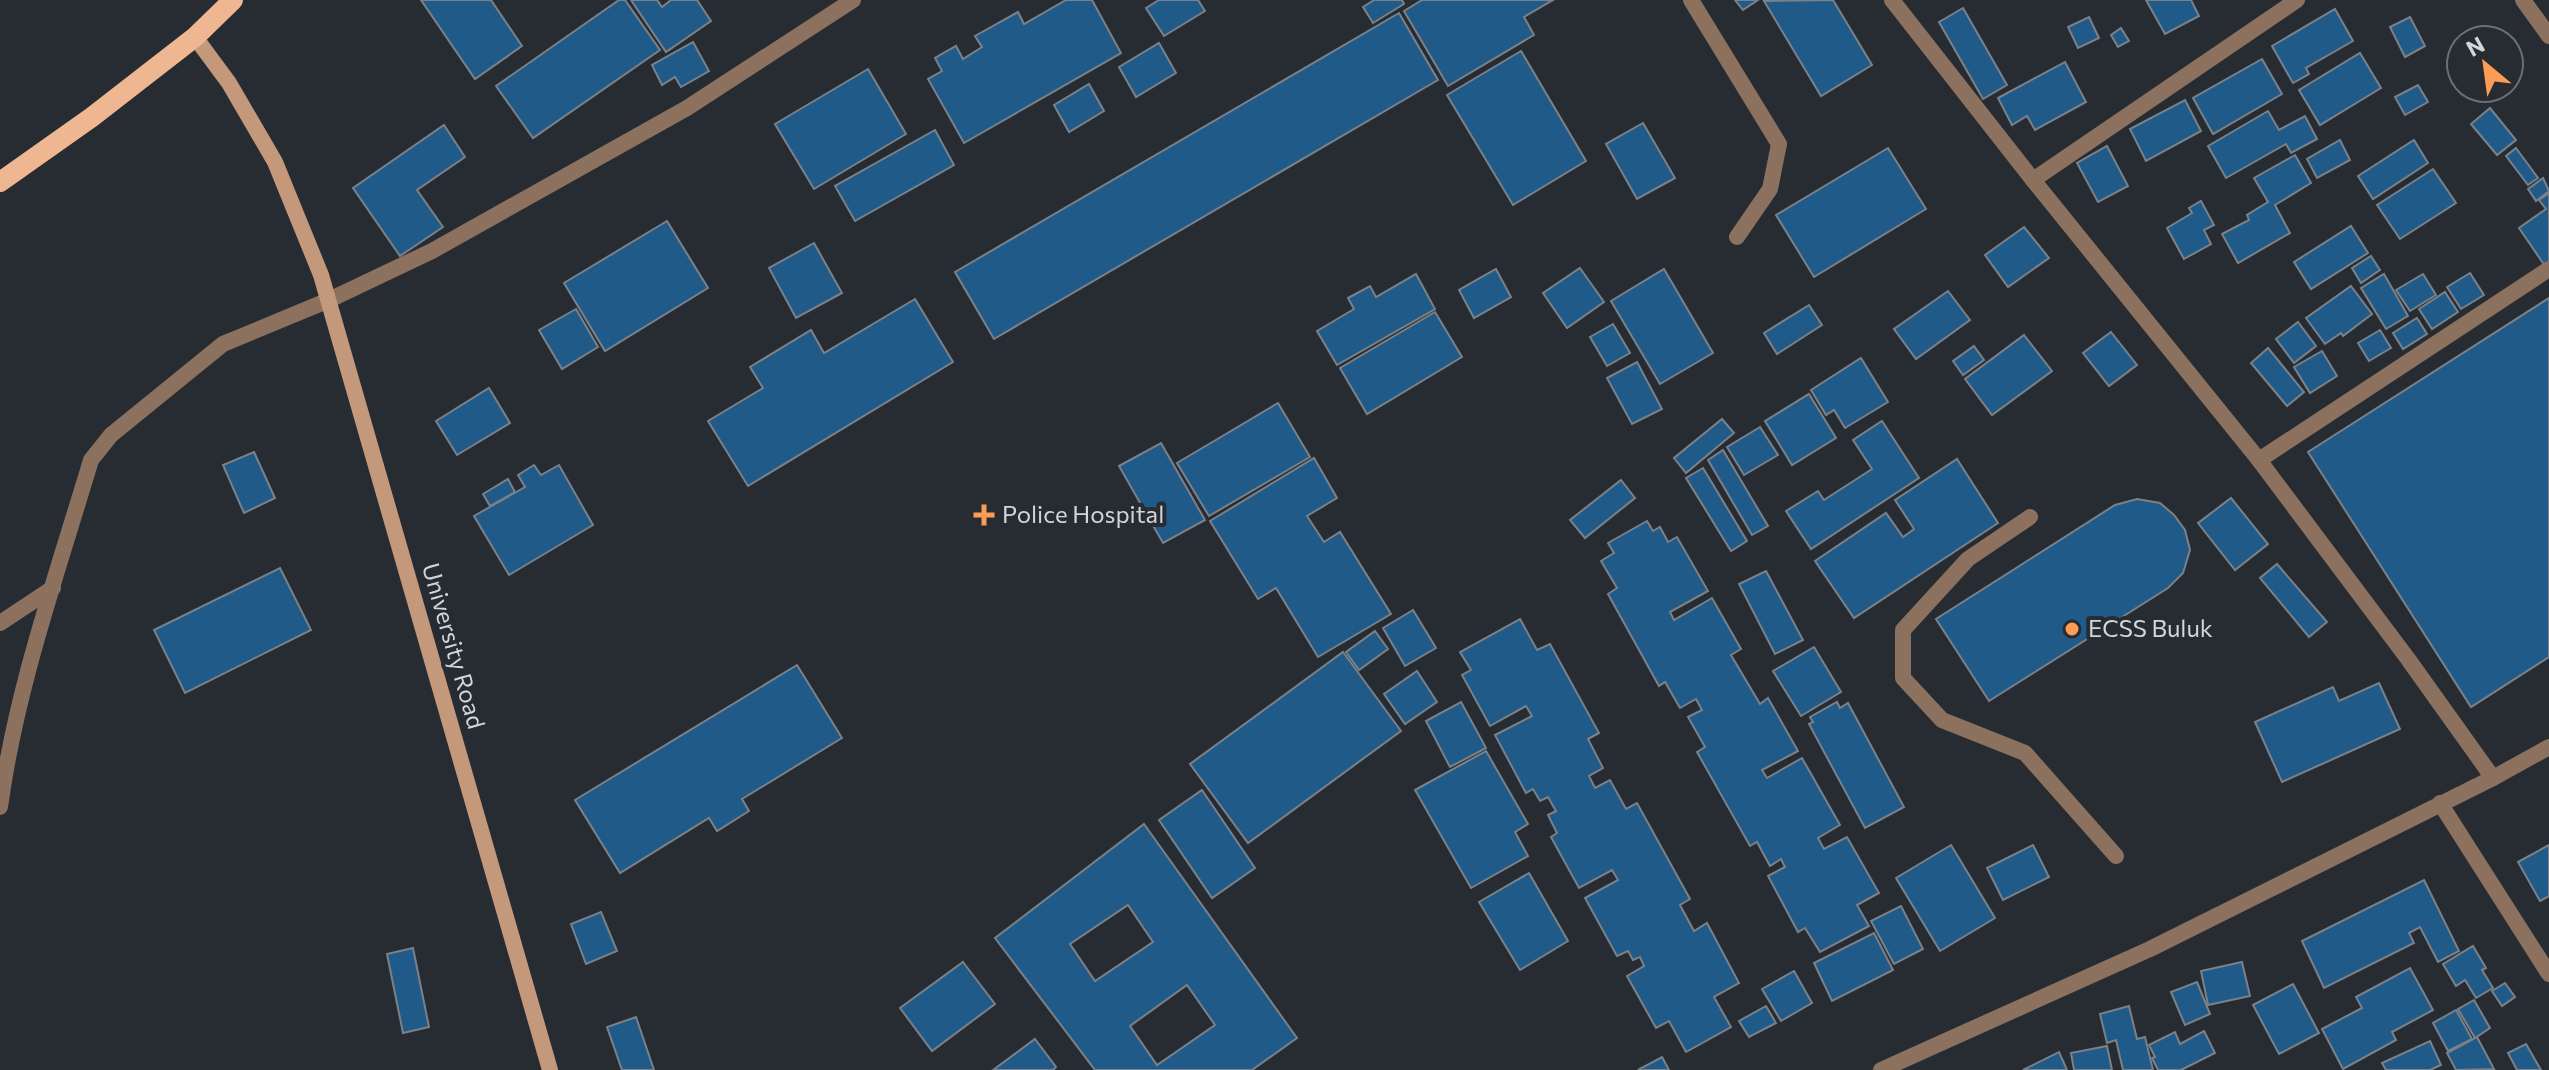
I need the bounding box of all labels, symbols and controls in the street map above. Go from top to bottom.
north arrow [2445,24,2525,104]
text: N [2461,30,2489,62]
place label: Police Hospital [1002,499,1164,528]
marker: Police Hospital [973,504,995,526]
street label: University Road [417,559,492,732]
place label: ECSS Buluk [2088,613,2213,642]
marker: ECSS Buluk [2063,620,2081,638]

